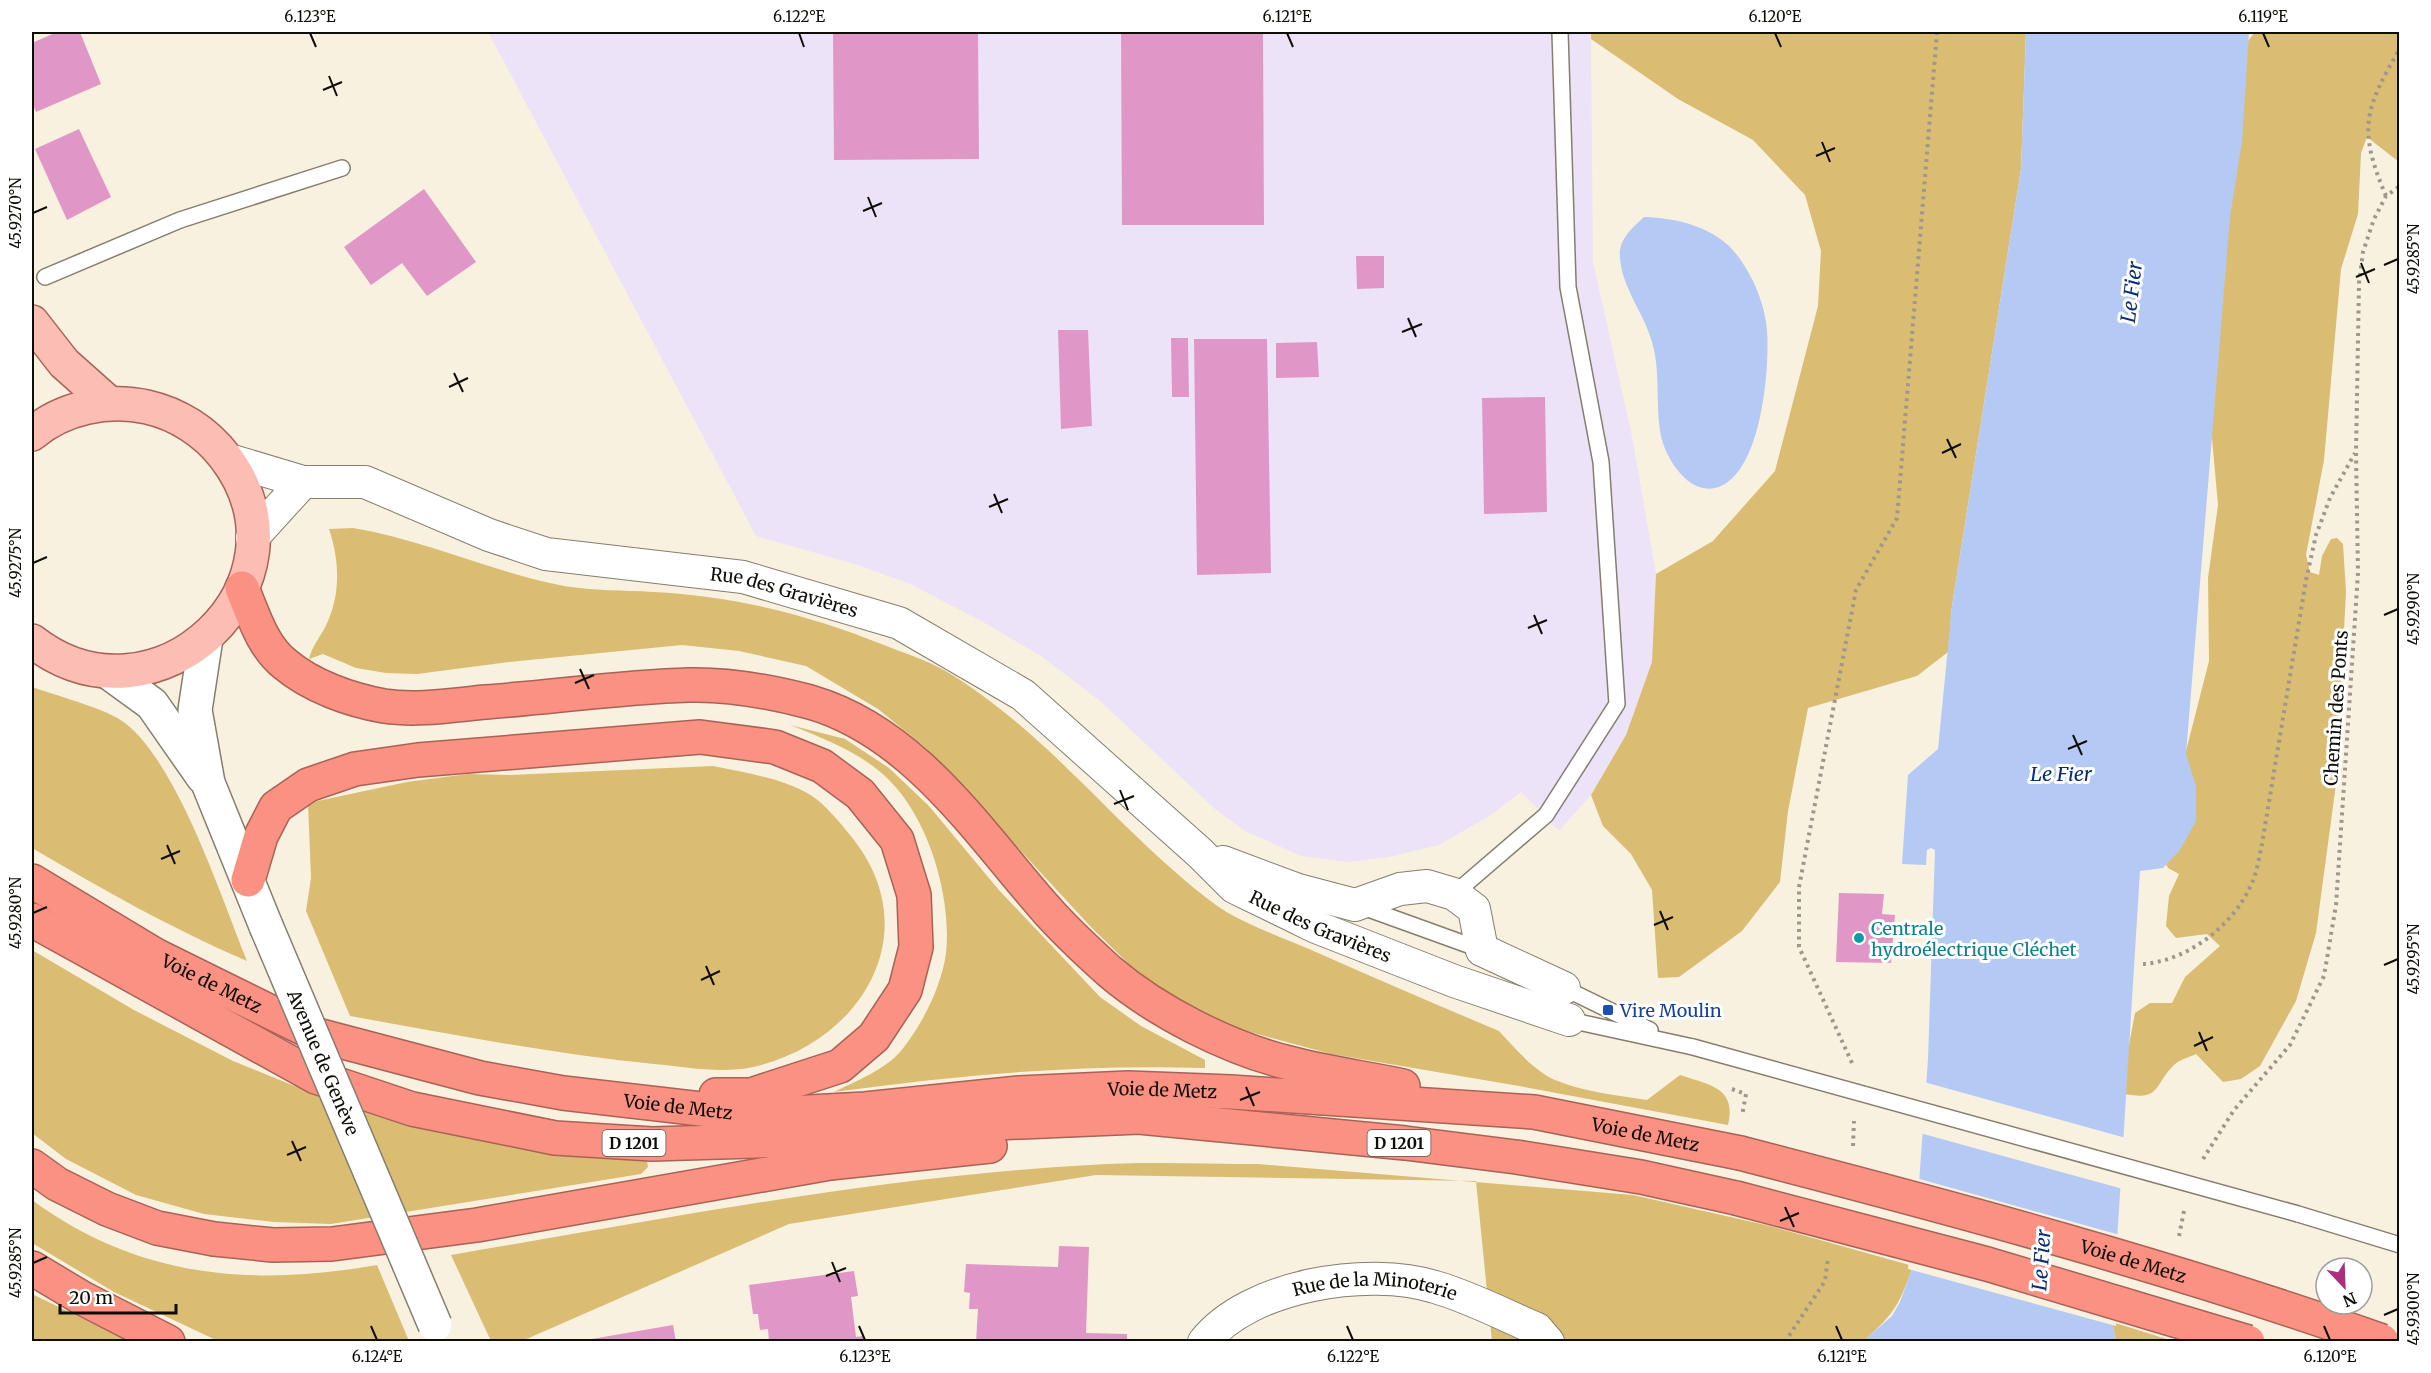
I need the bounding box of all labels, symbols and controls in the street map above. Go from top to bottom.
text: 6.123°E [284,7,336,26]
text: 6.122°E [773,7,825,26]
text: 6.121°E [1263,7,1312,26]
text: 6.120°E [1749,7,1802,26]
text: 6.119°E [2238,7,2288,26]
text: 45.9270°N [6,177,25,249]
text: 45.9285°N [2404,223,2423,294]
water label: Le Fier [2115,259,2147,324]
text: 45.9275°N [6,528,25,598]
street label: Rue des Gravières [709,562,861,622]
text: 45.9290°N [2404,572,2423,645]
street label: Chemin des Ponts [2319,629,2353,787]
water label: Le Fier [2030,761,2093,786]
text: 45.9280°N [6,876,25,949]
street label: Rue des Gravières [1246,885,1395,967]
place label: Centrale hydroélectrique Cléchet [1871,917,2077,961]
text: 45.9295°N [2404,923,2423,994]
marker: Centrale hydroélectrique Cléchet [1852,931,1866,945]
street label: Voie de Metz [157,948,266,1018]
street label: Avenue de Genève [282,985,365,1139]
place label: Vire Moulin [1619,999,1722,1022]
marker: Vire Moulin [1601,1003,1615,1017]
street label: Voie de Metz [1106,1076,1218,1103]
street label: Voie de Metz [621,1088,734,1124]
street label: Voie de Metz [1589,1112,1702,1156]
road number: D 1201 [602,1130,666,1156]
road number: D 1201 [1368,1130,1430,1156]
text: 45.9285°N [6,1227,25,1298]
water label: Le Fier [2026,1228,2056,1292]
street label: Voie de Metz [2077,1234,2189,1288]
north arrow [2314,1256,2374,1316]
street label: Rue de la Minoterie [1290,1267,1461,1305]
text: 45.9300°N [2404,1272,2423,1345]
scale bar [60,1277,176,1315]
text: 20 m [69,1286,113,1309]
text: N [2340,1288,2360,1312]
text: 6.124°E [352,1347,403,1366]
text: 6.123°E [839,1347,891,1366]
text: 6.122°E [1327,1347,1379,1366]
text: 6.121°E [1818,1347,1867,1366]
text: 6.120°E [2304,1347,2357,1366]

